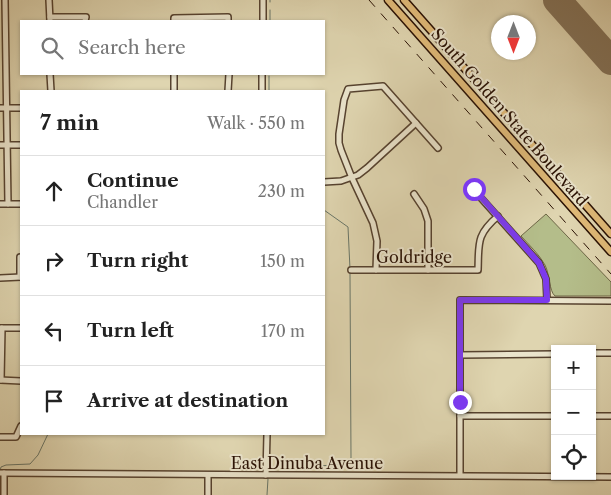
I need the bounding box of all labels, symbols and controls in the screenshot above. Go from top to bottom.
north arrow [491,15,536,60]
search box [20,20,325,75]
street label: South Golden State Boulevard [427,24,593,210]
icon: search [38,34,66,62]
text: Search here [78,36,186,59]
text: 7 min [40,110,99,135]
text: Walk · 550 m [207,113,305,133]
text: Continue [87,169,179,192]
icon: ahead [40,177,68,205]
route start [463,178,486,201]
text: 230 m [258,181,305,201]
text: Chandler [87,192,158,212]
icon: right [40,247,68,275]
street label: Goldridge [376,247,452,267]
text: Turn right [87,249,188,272]
text: 150 m [260,251,305,271]
icon: left [40,317,68,345]
text: Turn left [87,319,174,342]
text: 170 m [261,321,305,341]
map controls [551,345,596,480]
button: + [551,345,596,390]
icon: arrive [40,387,68,415]
text: Arrive at destination [87,389,288,412]
button: − [551,390,596,435]
route end [449,391,472,414]
button: locate [551,435,596,480]
street label: East Dinuba Avenue [231,453,383,473]

